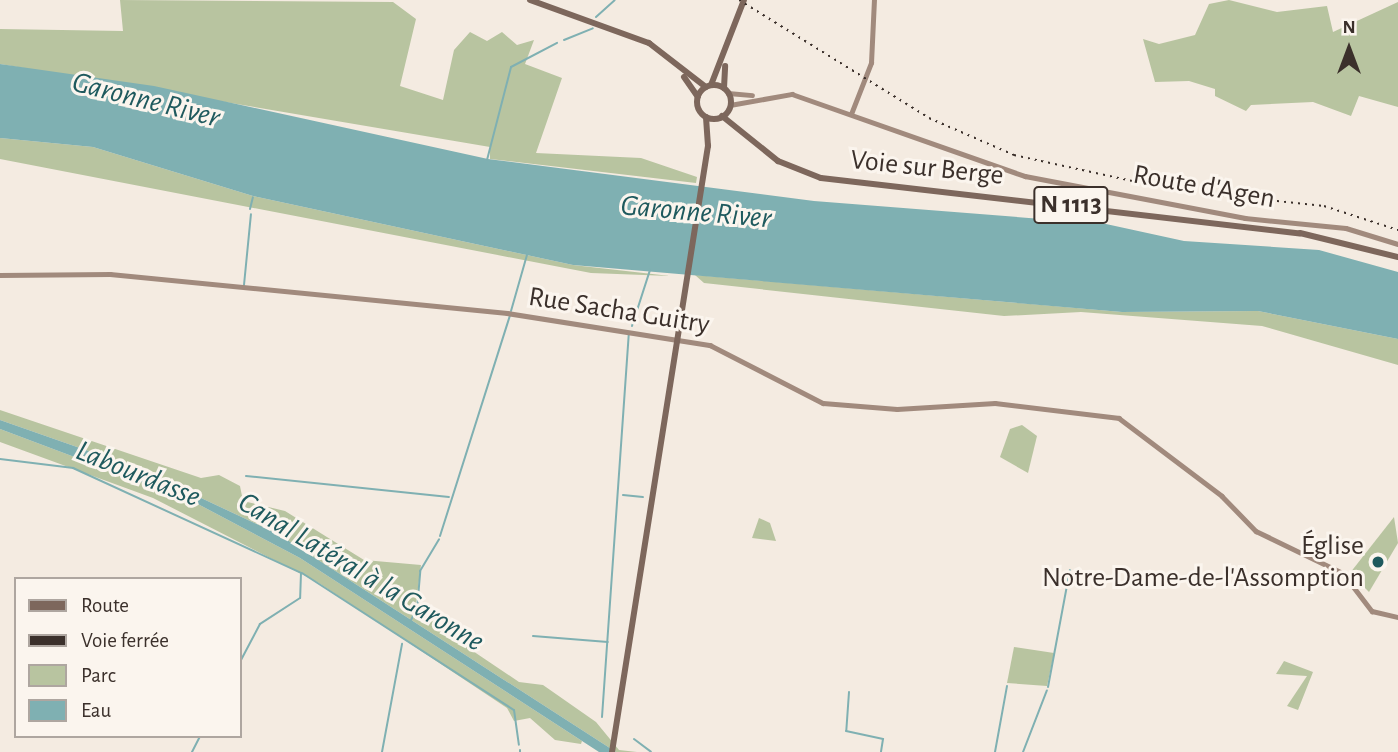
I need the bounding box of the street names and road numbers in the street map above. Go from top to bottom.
street label: Voie sur Berge [849,143,1005,193]
street label: Route d'Agen [1131,158,1277,216]
road number: N 1113 [1032,182,1110,228]
street label: Rue Sacha Guitry [526,280,712,342]

